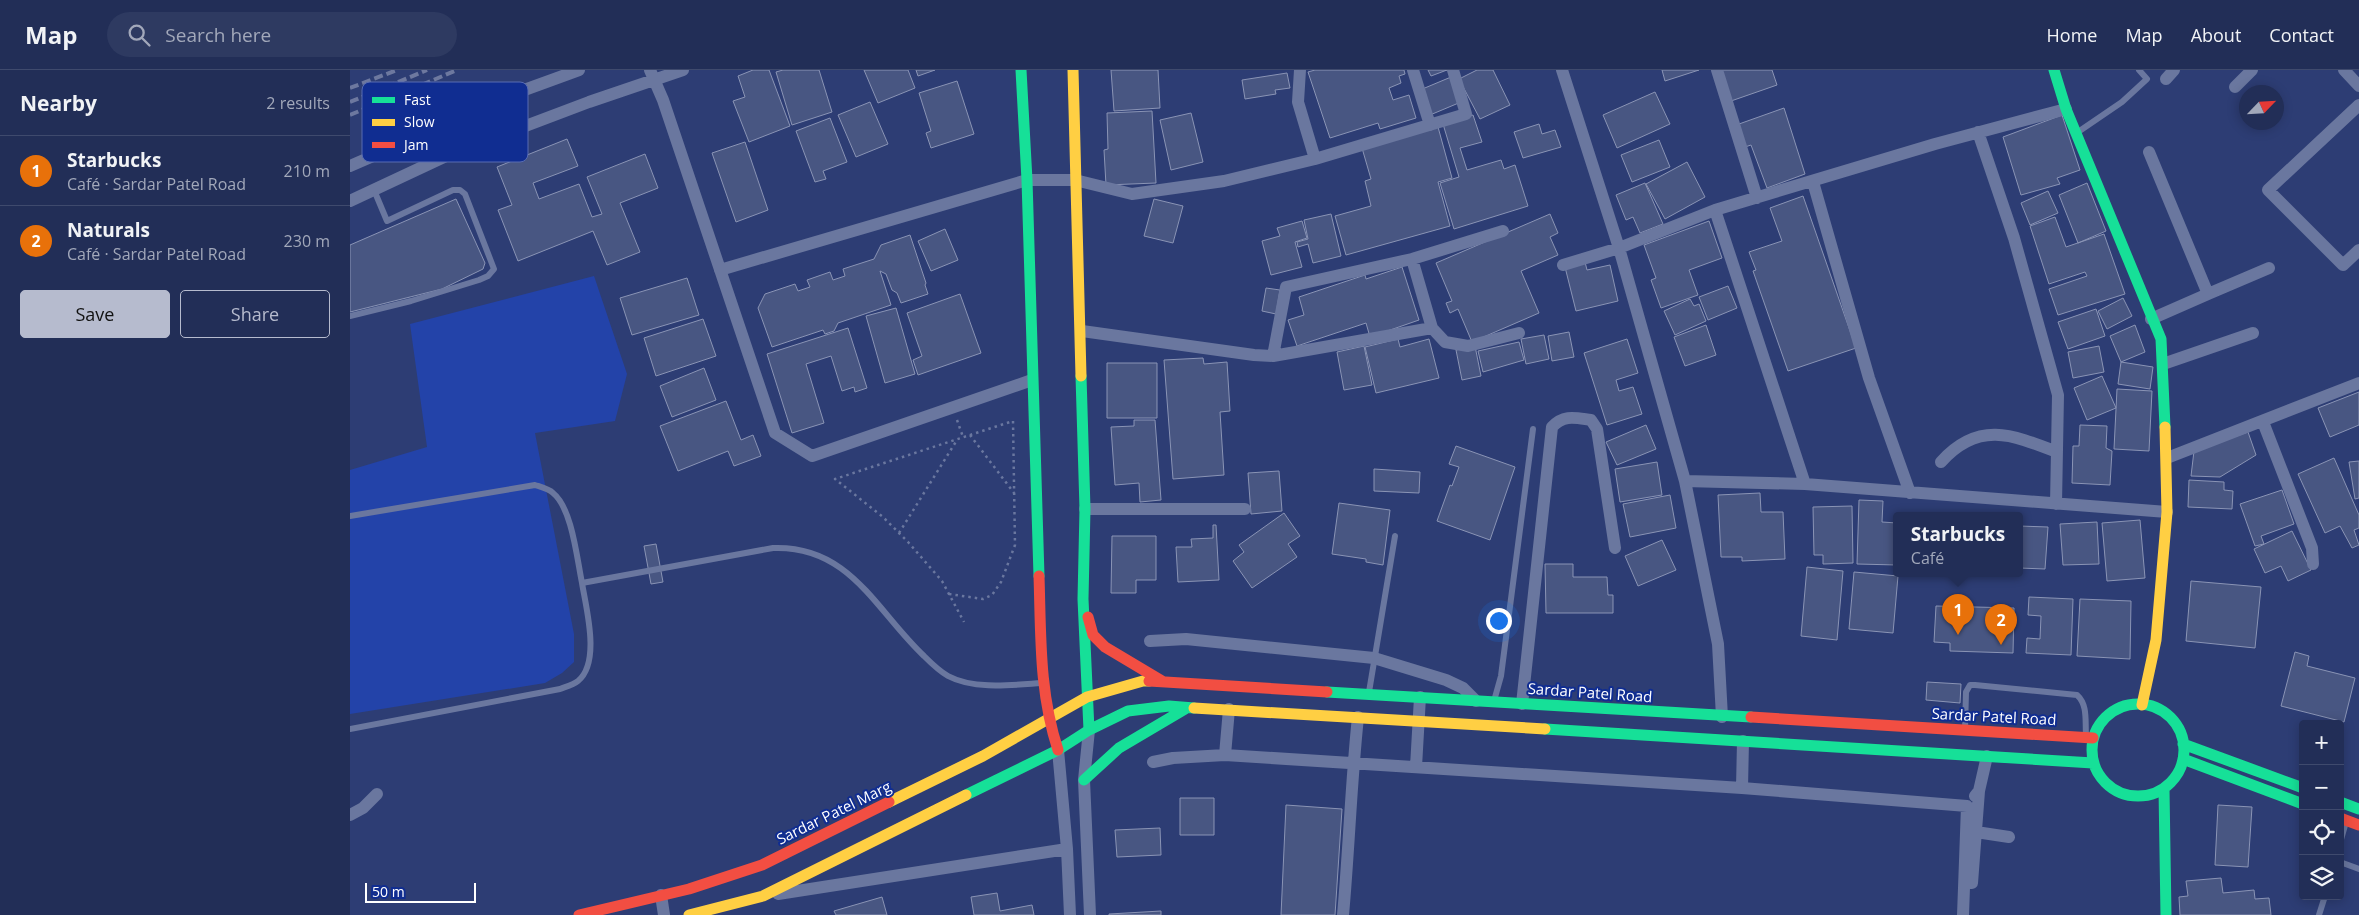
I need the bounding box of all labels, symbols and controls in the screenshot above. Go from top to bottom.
search box [107,12,457,57]
text: Map [25,18,77,51]
icon: search [125,21,153,49]
text: Search here [165,22,271,48]
text: Home [2047,23,2097,47]
text: Map [2125,23,2163,47]
text: About [2191,23,2241,47]
text: Contact [2269,23,2334,47]
legend [362,82,528,162]
north arrow [2239,85,2284,130]
text: Nearby [20,89,97,117]
text: Fast [404,90,431,109]
text: 2 results [266,92,330,114]
text: Slow [404,112,435,131]
text: Jam [402,135,429,154]
text: Starbucks [67,147,161,173]
text: 1 [31,160,41,182]
text: 210 m [284,160,330,182]
text: Café · Sardar Patel Road [67,173,246,195]
text: Naturals [67,217,150,243]
text: 2 [31,230,41,252]
text: 230 m [284,230,330,252]
text: Café · Sardar Patel Road [67,243,246,265]
button: Save [20,290,170,338]
button: Share [180,290,330,338]
popup [1893,512,2023,577]
text: Starbucks [1911,521,2005,547]
text: Café [1911,547,1944,569]
pin: 1 [1942,594,1974,635]
pin: 2 [1985,604,2017,645]
your location [1486,608,1512,634]
street label: Sardar Patel Road [1527,678,1653,706]
street label: Sardar Patel Road [1931,703,2057,729]
map controls [2299,720,2344,900]
button: + [2299,720,2344,765]
button: − [2299,765,2344,810]
street label: Sardar Patel Marg [773,776,894,849]
button: locate [2299,810,2344,855]
button: layers [2299,855,2344,900]
scale bar [365,880,476,903]
text: 50 m [372,882,405,901]

